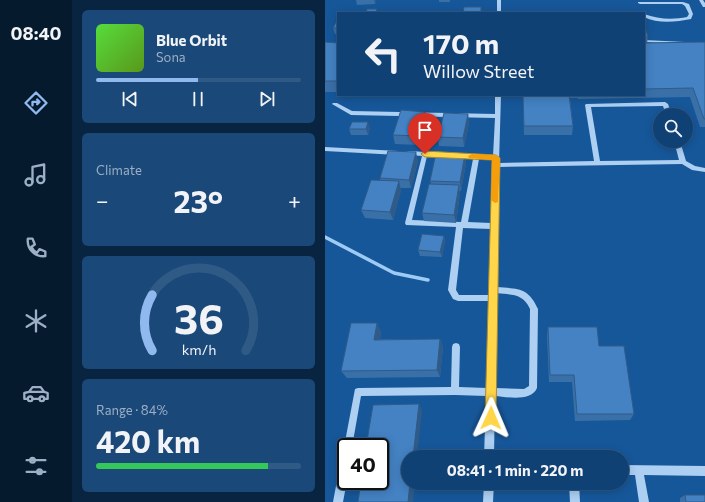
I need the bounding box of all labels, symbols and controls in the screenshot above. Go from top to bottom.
text: 08:40 [11,22,61,44]
text: 170 m [423,26,499,60]
icon: left [357,28,409,80]
text: Blue Orbit [156,31,227,49]
text: Sona [156,49,186,65]
text: Willow Street [423,60,534,82]
icon: previous [119,88,141,110]
icon: pause [187,88,209,110]
icon: next [256,88,278,110]
icon: directions [22,89,50,117]
map controls [653,108,693,148]
button: search [653,108,693,148]
pin [408,113,442,154]
icon: arrive [414,119,436,141]
icon: music [22,161,50,189]
text: Climate [96,162,142,178]
text: 23° [174,182,223,219]
text: − [96,187,109,214]
text: + [288,187,301,214]
icon: phone [22,234,50,262]
text: 36 [174,291,223,342]
icon: climate [22,307,50,335]
text: km/h [181,339,216,357]
icon: car [22,379,50,407]
position arrow [470,397,512,439]
text: Range · 84% [96,402,168,418]
text: 420 km [96,422,200,459]
speed limit sign: 40 [337,438,389,490]
icon: filters [22,452,50,480]
text: 08:41 · 1 min · 220 m [447,461,583,479]

